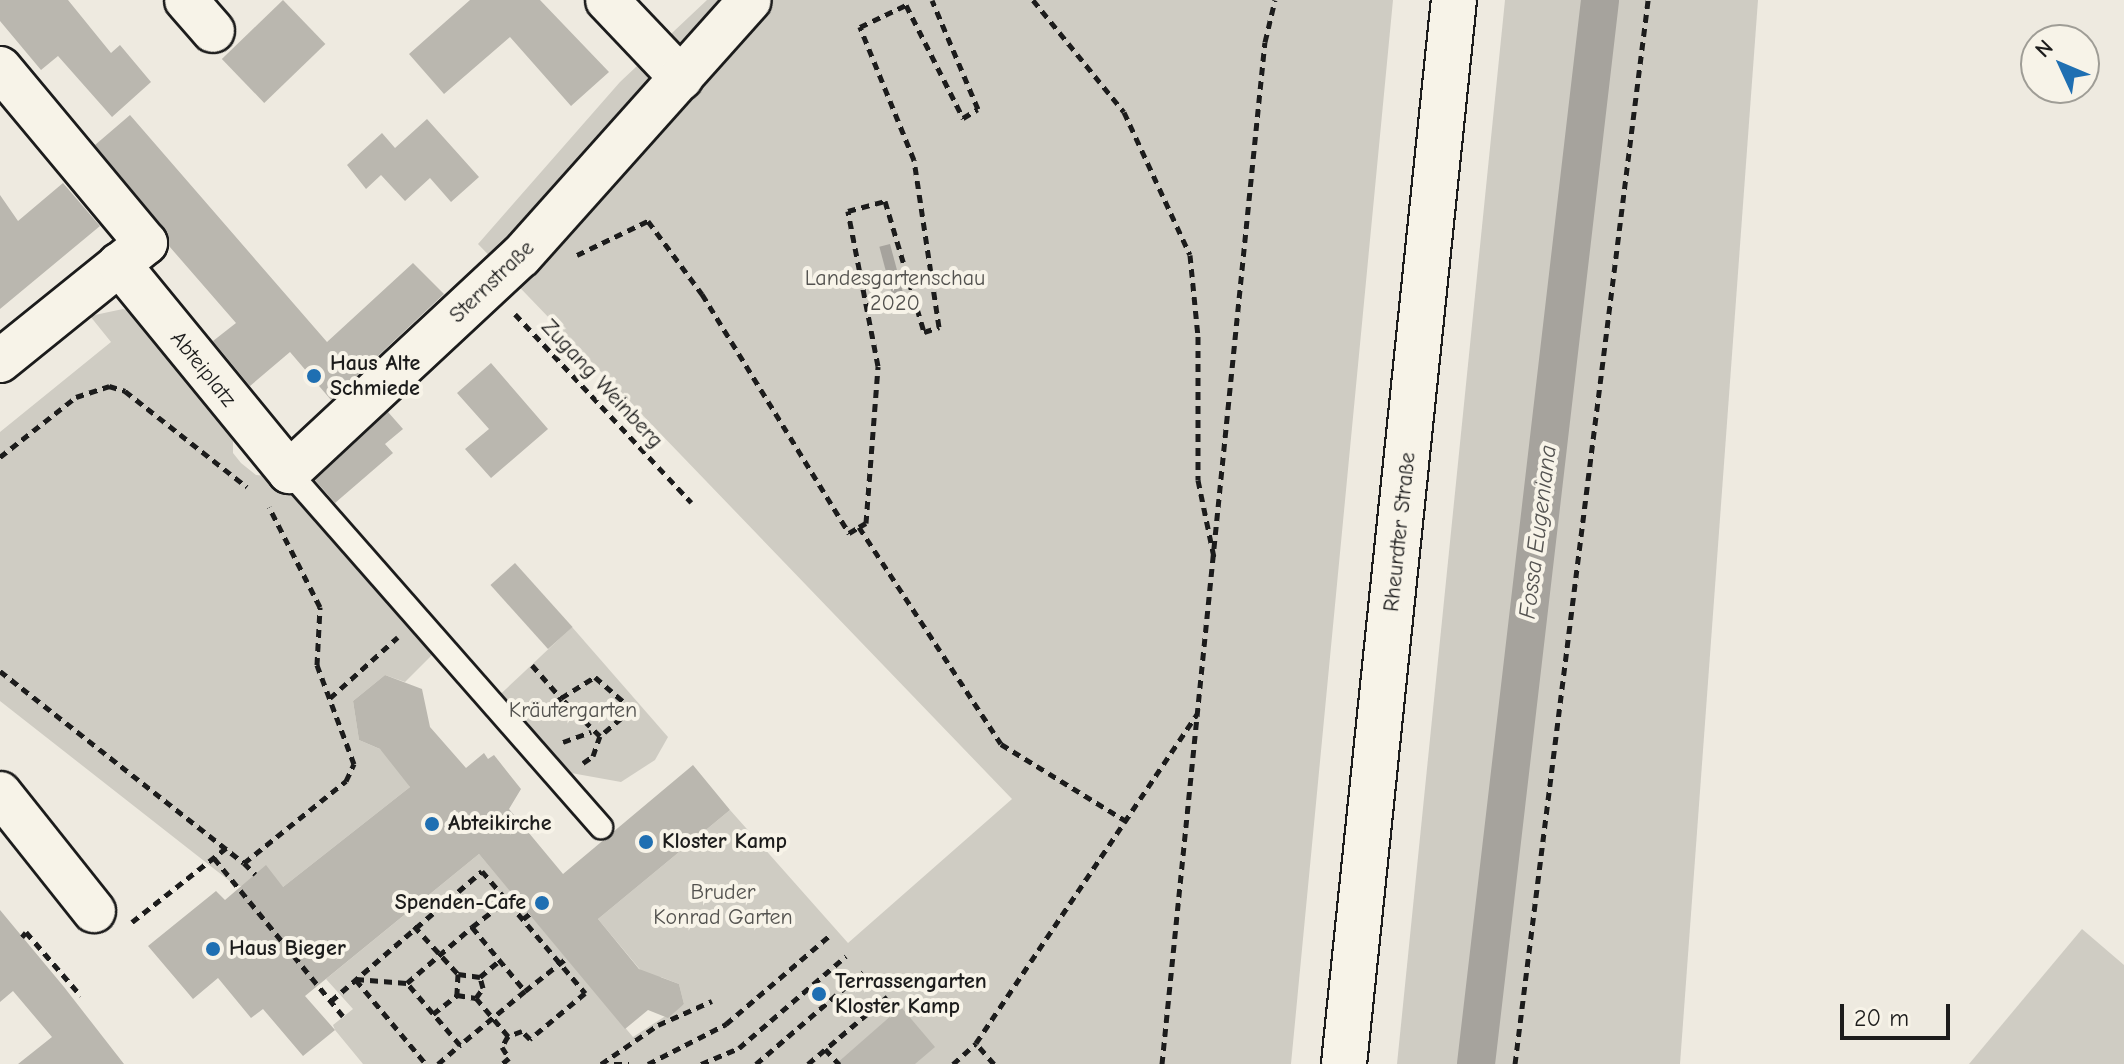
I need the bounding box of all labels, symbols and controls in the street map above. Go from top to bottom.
north arrow [2020,24,2100,104]
text: N [2030,35,2059,63]
street label: Sternstraße [444,235,540,329]
park label: Landesgartenschau 2020 [805,265,985,316]
street label: Zugang Weinberg [536,314,668,454]
street label: Abteiplatz [165,326,241,412]
place label: Haus Alte Schmiede [330,350,420,402]
marker: Haus Alte Schmiede [305,367,323,385]
water label: Fossa Eugeniana [1513,443,1563,621]
street label: Rheurdter Straße [1378,451,1422,613]
park label: Kräutergarten [509,698,637,724]
place label: Abteikirche [448,811,551,837]
marker: Abteikirche [423,815,441,833]
place label: Kloster Kamp [662,829,787,855]
marker: Kloster Kamp [637,833,655,851]
park label: Bruder Konrad Garten [653,879,793,930]
place label: Spenden-Cafe [395,890,526,916]
marker: Spenden-Cafe [533,894,551,912]
place label: Haus Bieger [229,936,346,962]
marker: Haus Bieger [204,940,222,958]
place label: Terrassengarten Kloster Kamp [835,968,987,1020]
marker: Terrassengarten Kloster Kamp [810,985,828,1003]
scale bar [1844,988,1954,1038]
text: 20 m [1854,1004,1909,1032]

